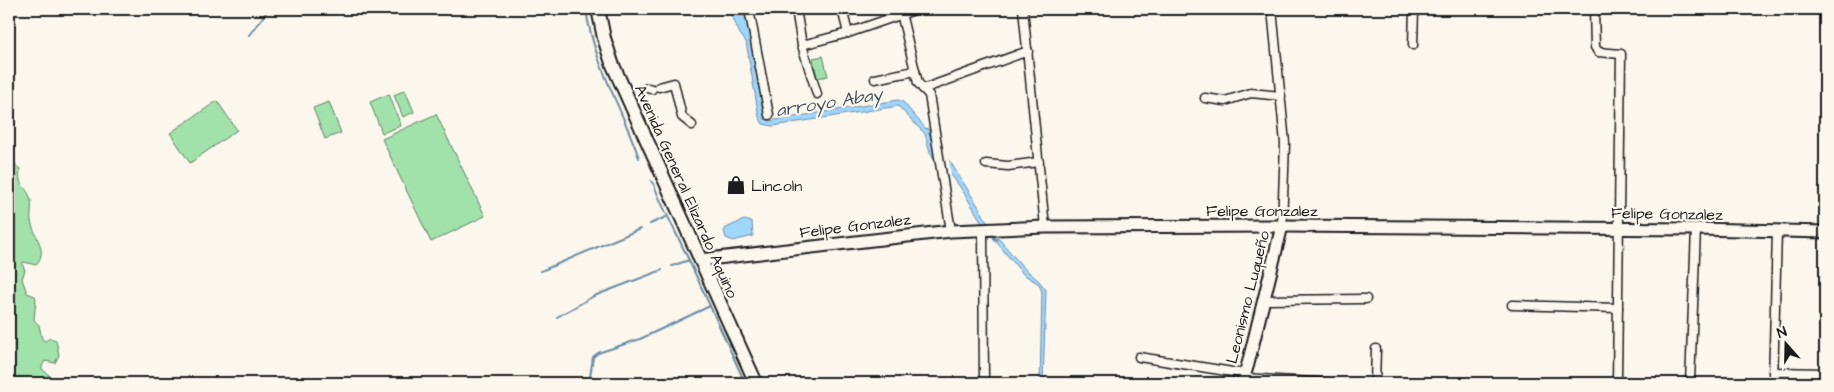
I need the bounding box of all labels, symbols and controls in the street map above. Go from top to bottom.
street label: Avenida General Elizardo Aquino [629,81,743,302]
water label: arroyo Abay [774,81,886,124]
shop icon: Lincoln [725,174,747,196]
place label: Lincoln [751,175,802,197]
street label: Felipe Gonzalez [1206,200,1318,222]
street label: Felipe Gonzalez [1611,202,1723,226]
street label: Felipe Gonzalez [798,208,912,244]
street label: Leonismo Luqueño [1221,228,1275,366]
north arrow [1762,320,1812,370]
text: N [1774,322,1790,344]

